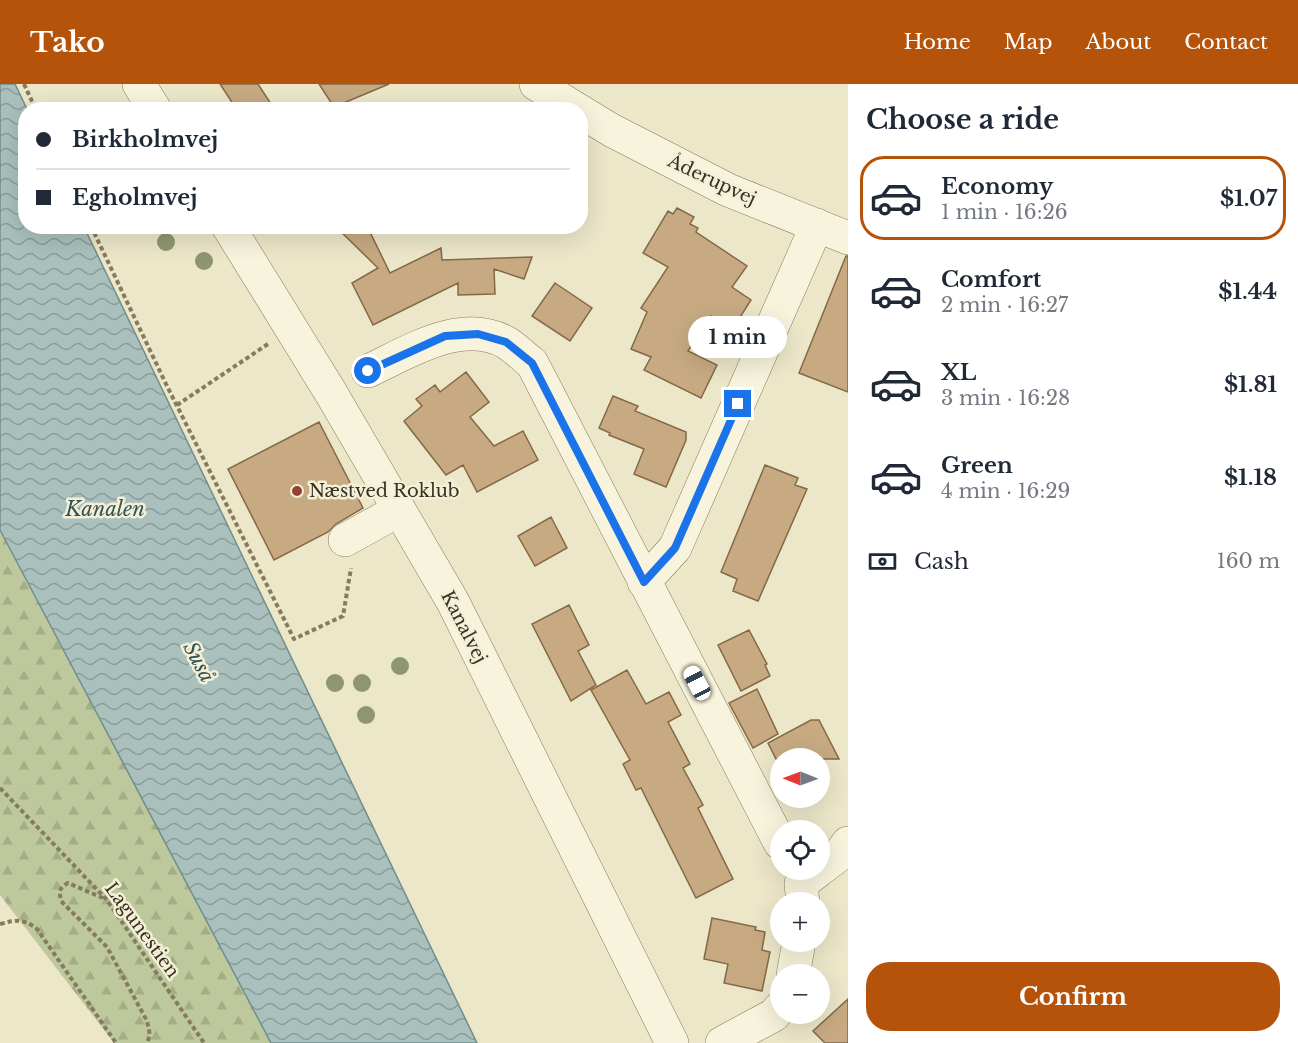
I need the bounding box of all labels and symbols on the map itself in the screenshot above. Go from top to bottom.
street label: Åderupvej [663,149,760,210]
callout: 1 min [688,317,788,359]
route start [354,357,381,384]
route end [724,390,751,417]
place label: Næstved Roklub [309,480,460,502]
marker: Næstved Roklub [290,484,304,498]
water label: Kanalen [64,497,145,521]
street label: Kanalvej [436,587,492,667]
water label: Suså [178,638,220,686]
car [681,663,713,703]
north arrow [770,748,830,808]
street label: Lagunestien [100,878,184,982]

